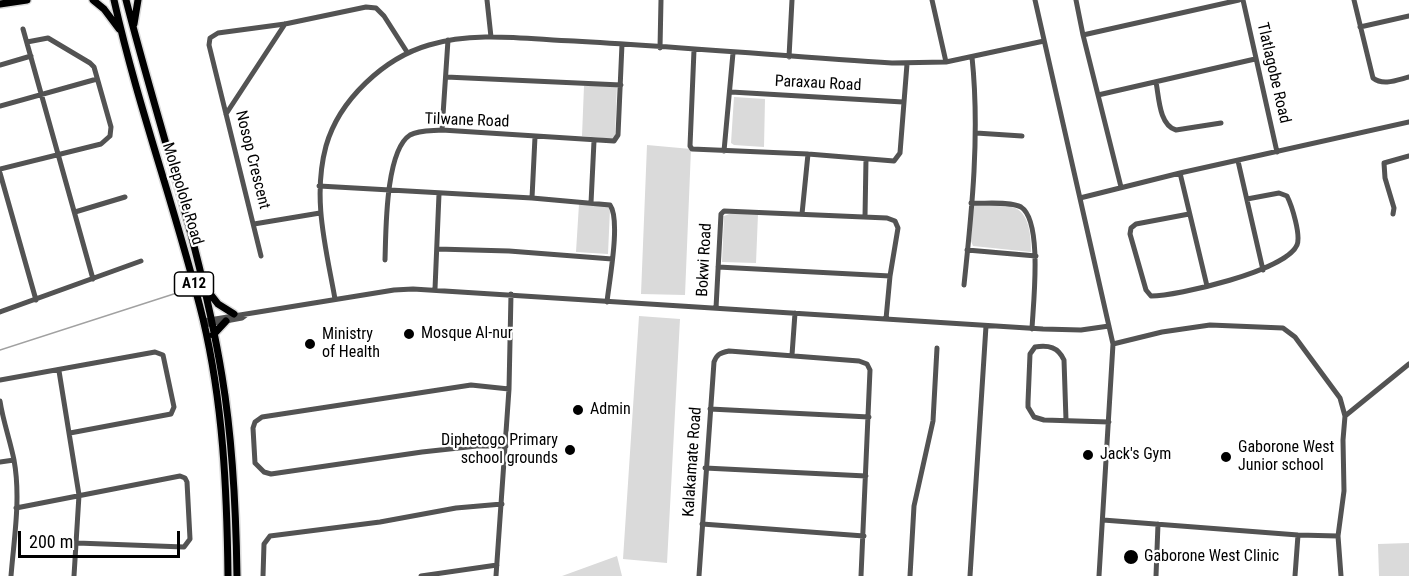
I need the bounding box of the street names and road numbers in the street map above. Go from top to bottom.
street label: Tlatlagobe Road [1252,21,1294,125]
street label: Paraxau Road [774,72,862,96]
street label: Nosop Crescent [230,109,274,211]
street label: Tilwane Road [424,110,510,132]
street label: Molepolole Road [157,141,207,247]
street label: Bokwi Road [693,223,717,297]
road number: A12 [174,272,214,296]
street label: Kalakamate Road [680,406,706,518]

